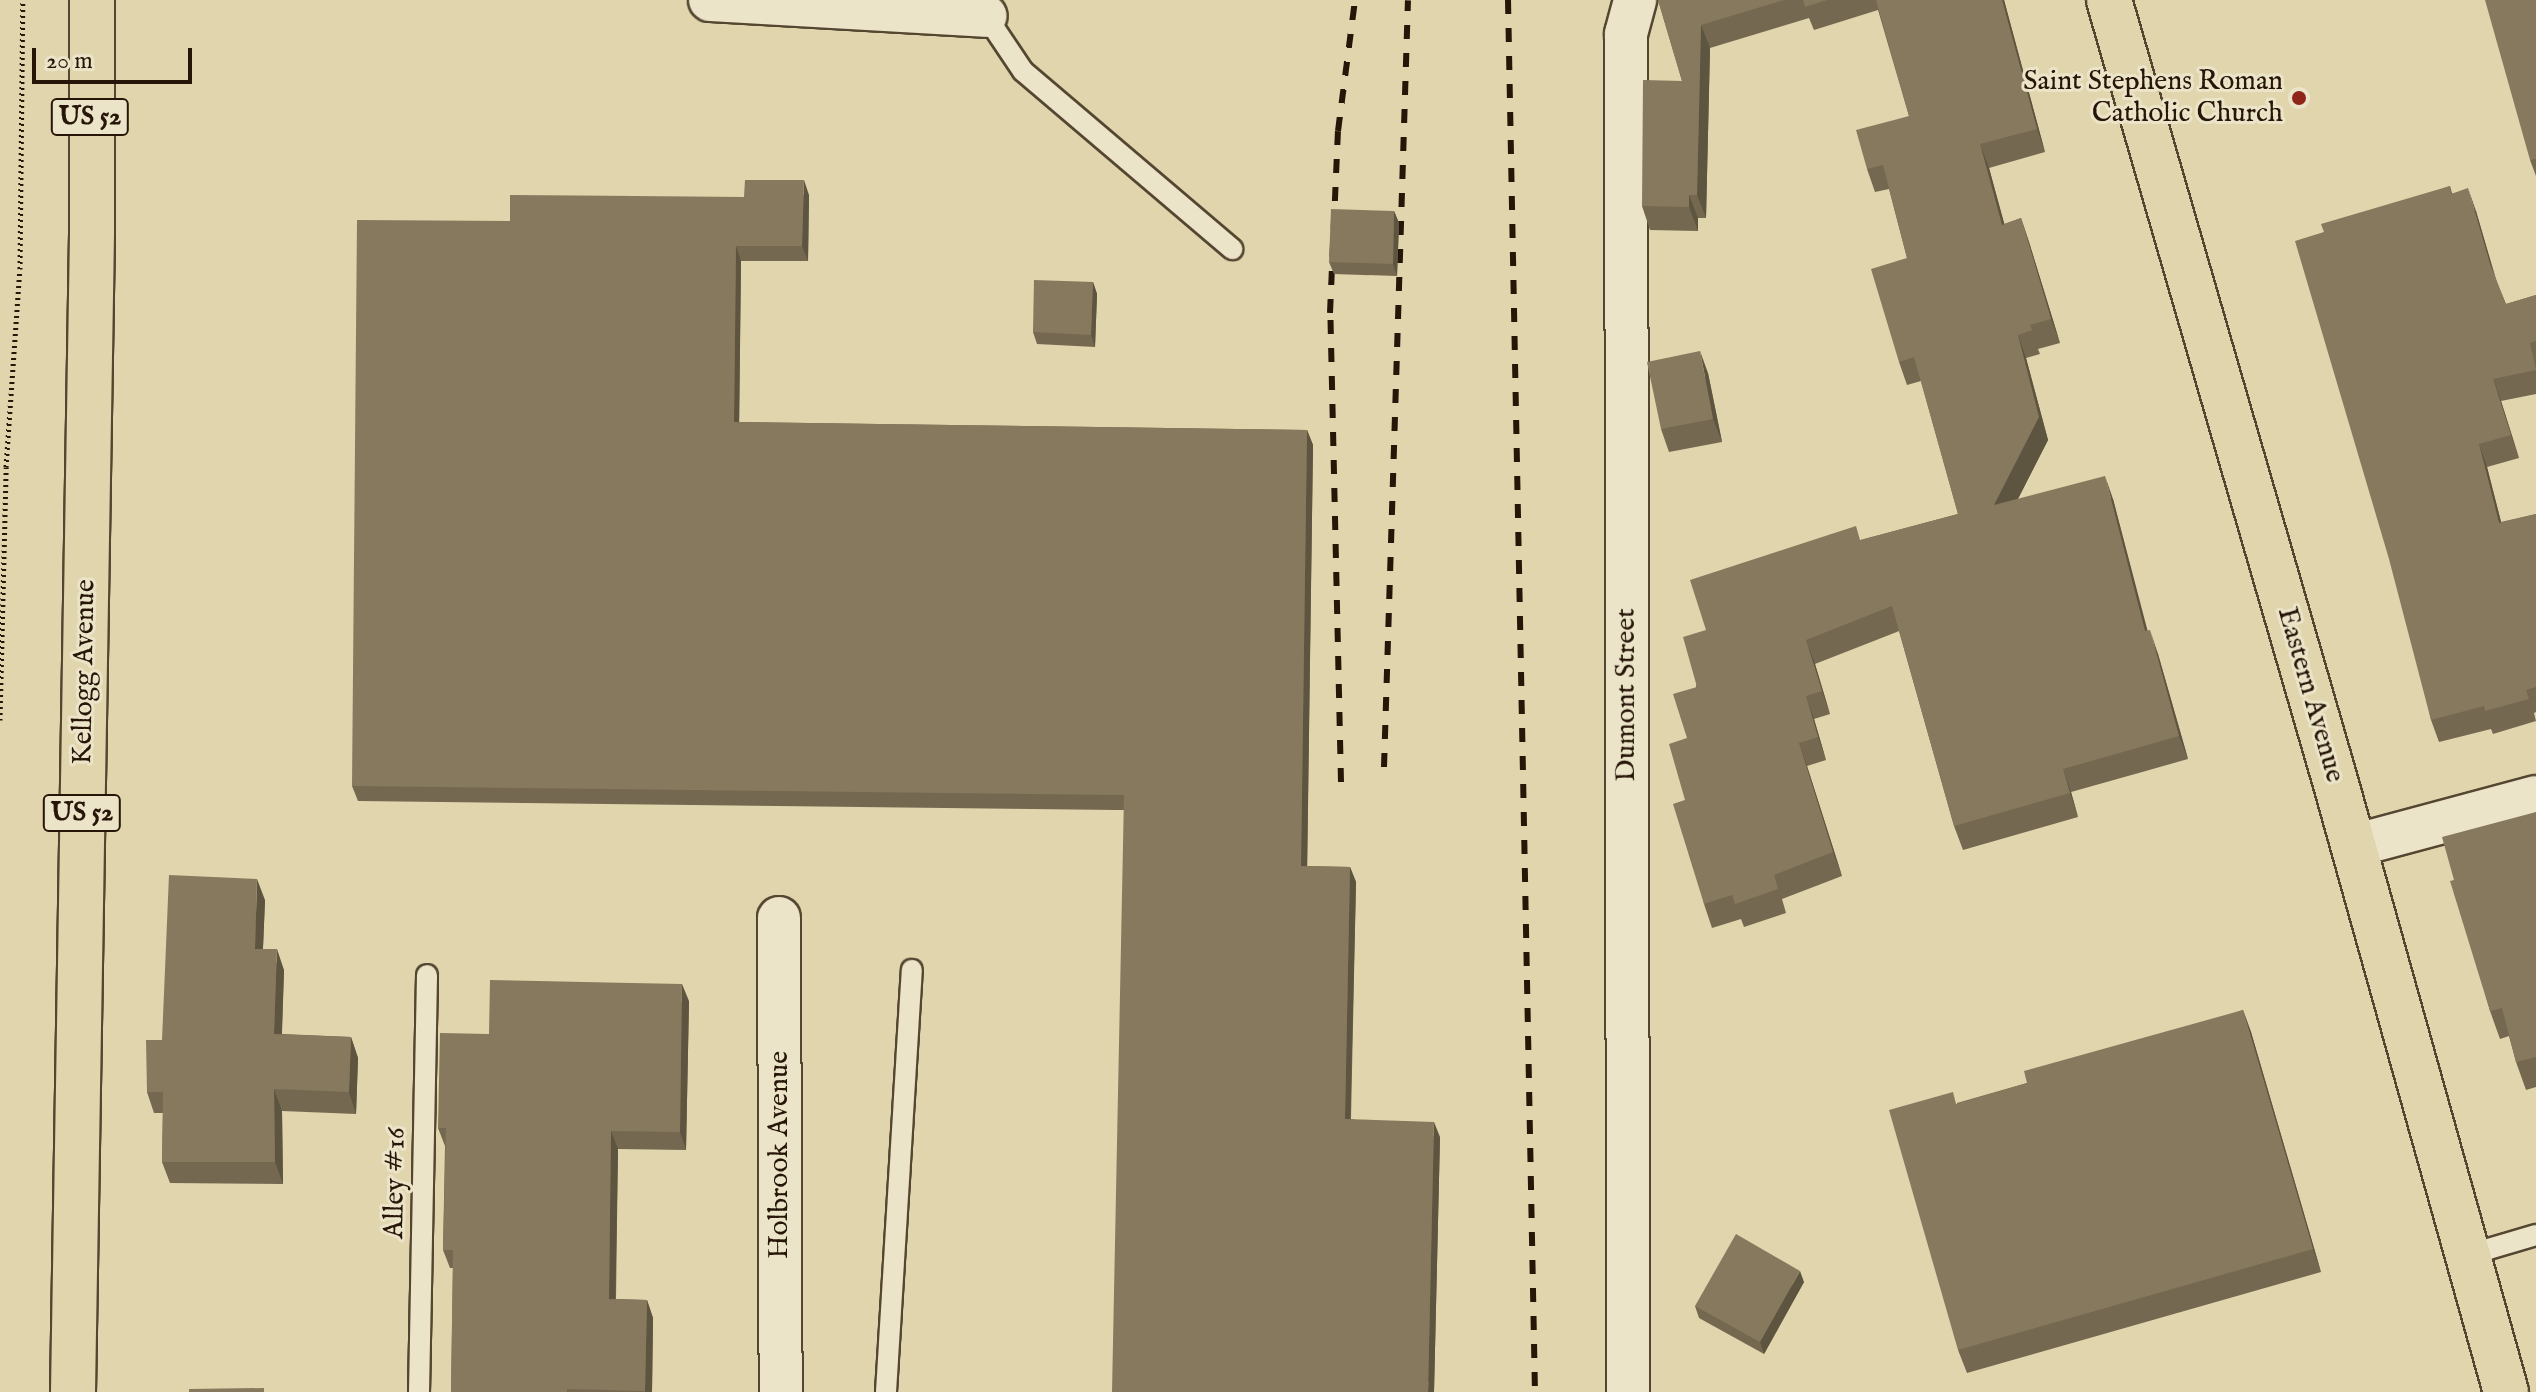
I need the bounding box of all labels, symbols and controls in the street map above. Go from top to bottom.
scale bar [36,32,196,82]
text: 20 m [46,46,93,77]
place label: Saint Stephens Roman Catholic Church [2023,65,2283,131]
marker: Saint Stephens Roman Catholic Church [2290,89,2308,107]
road number: US 52 [50,95,130,139]
street label: Kellogg Avenue [67,579,103,765]
street label: Eastern Avenue [2269,604,2351,786]
street label: Dumont Street [1610,608,1644,782]
road number: US 52 [42,791,122,835]
street label: Holbrook Avenue [763,1051,797,1259]
street label: Alley #16 [378,1127,414,1239]

